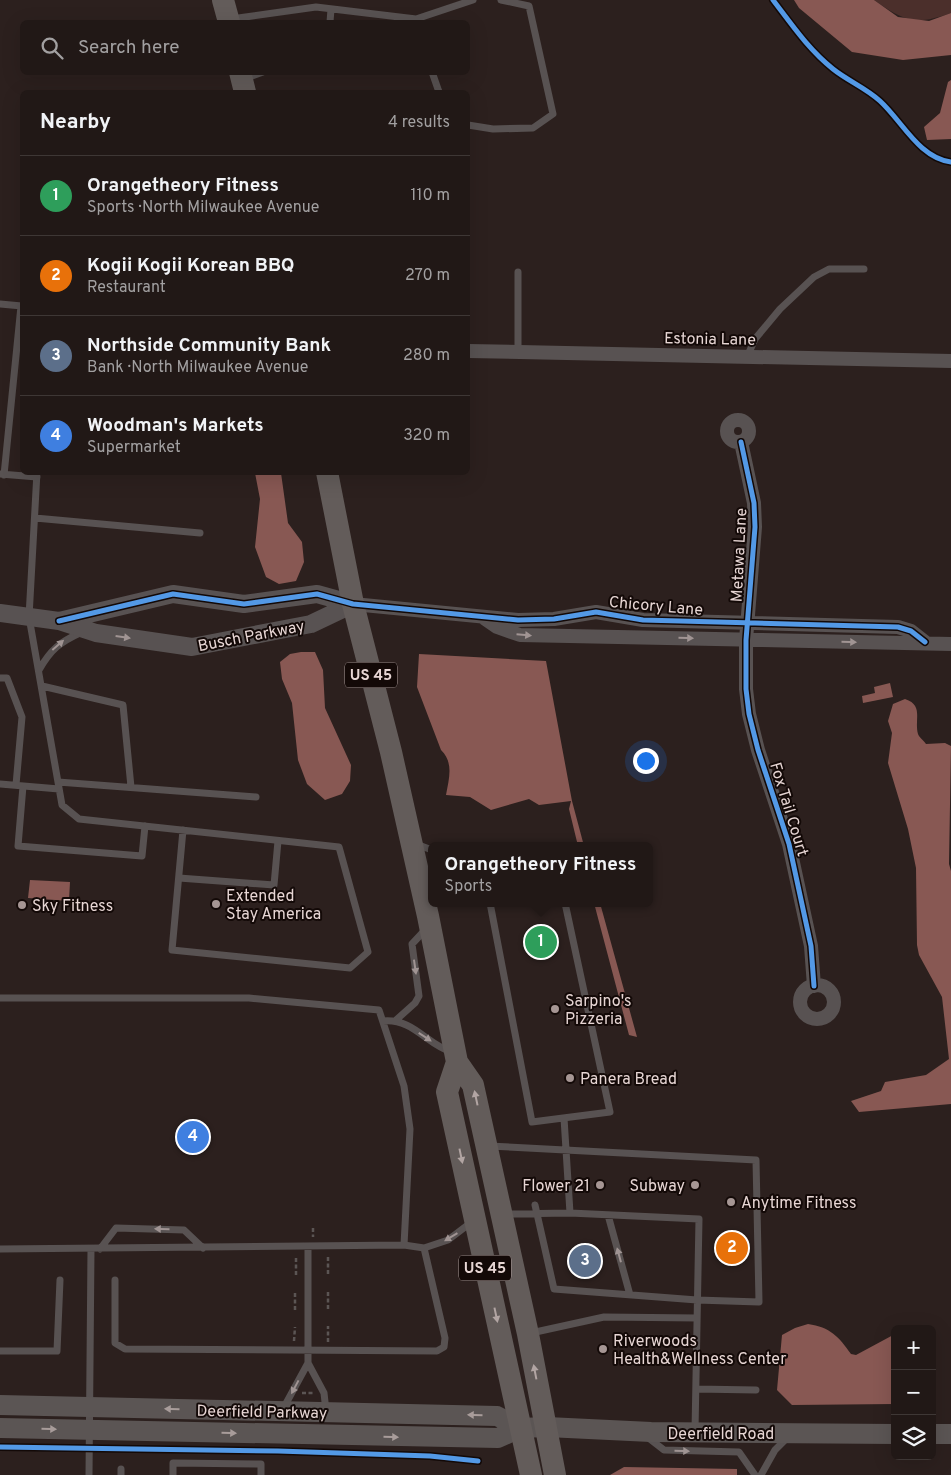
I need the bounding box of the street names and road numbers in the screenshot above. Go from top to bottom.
street label: Estonia Lane [664,329,756,351]
street label: Metawa Lane [728,507,752,603]
street label: Chicory Lane [608,593,704,621]
street label: Busch Parkway [196,617,307,657]
road number: US 45 [345,662,397,688]
street label: Fox Tail Court [764,760,812,859]
road number: US 45 [459,1256,511,1280]
street label: Deerfield Parkway [196,1402,327,1424]
street label: Deerfield Road [668,1425,774,1445]

